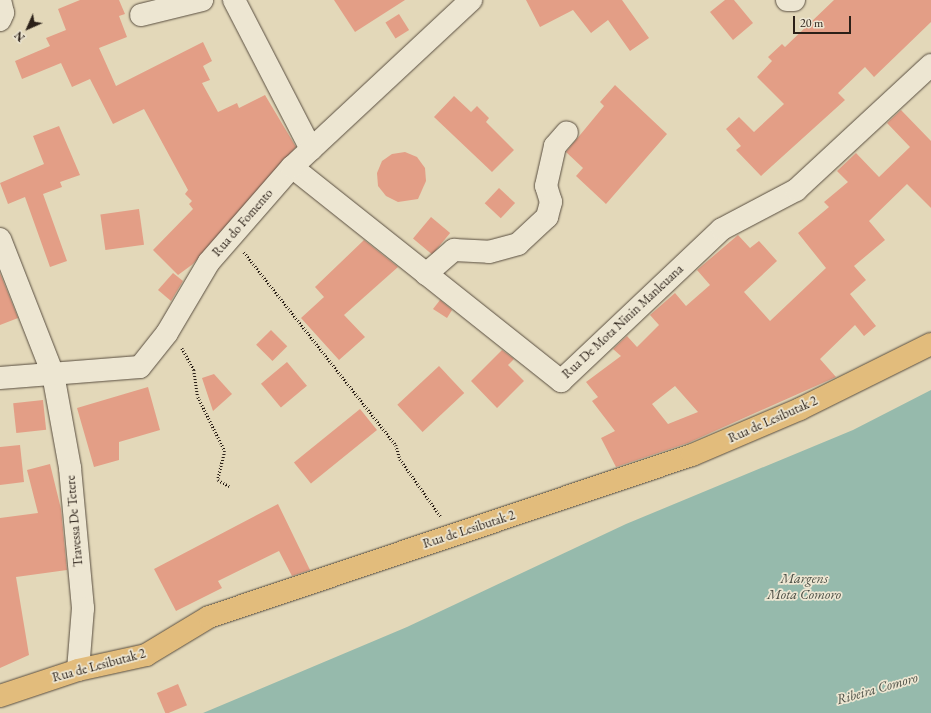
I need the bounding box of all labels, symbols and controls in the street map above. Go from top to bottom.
north arrow [8,8,48,48]
scale bar [795,8,853,34]
text: 20 m [800,15,823,31]
text: N [11,28,28,45]
street label: Rua do Fomento [209,186,277,260]
street label: Rua De Mota Ninin Manleuana [559,262,687,382]
street label: Rua de Lesibutak 2 [726,393,820,447]
street label: Travessa De Tetere [63,475,87,567]
street label: Rua de Lesibutak 2 [421,508,517,552]
water label: Margens Mota Comoro [767,570,841,602]
street label: Rua de Lesibutak 2 [51,646,147,686]
water label: Ribeira Comoro [834,668,920,708]

